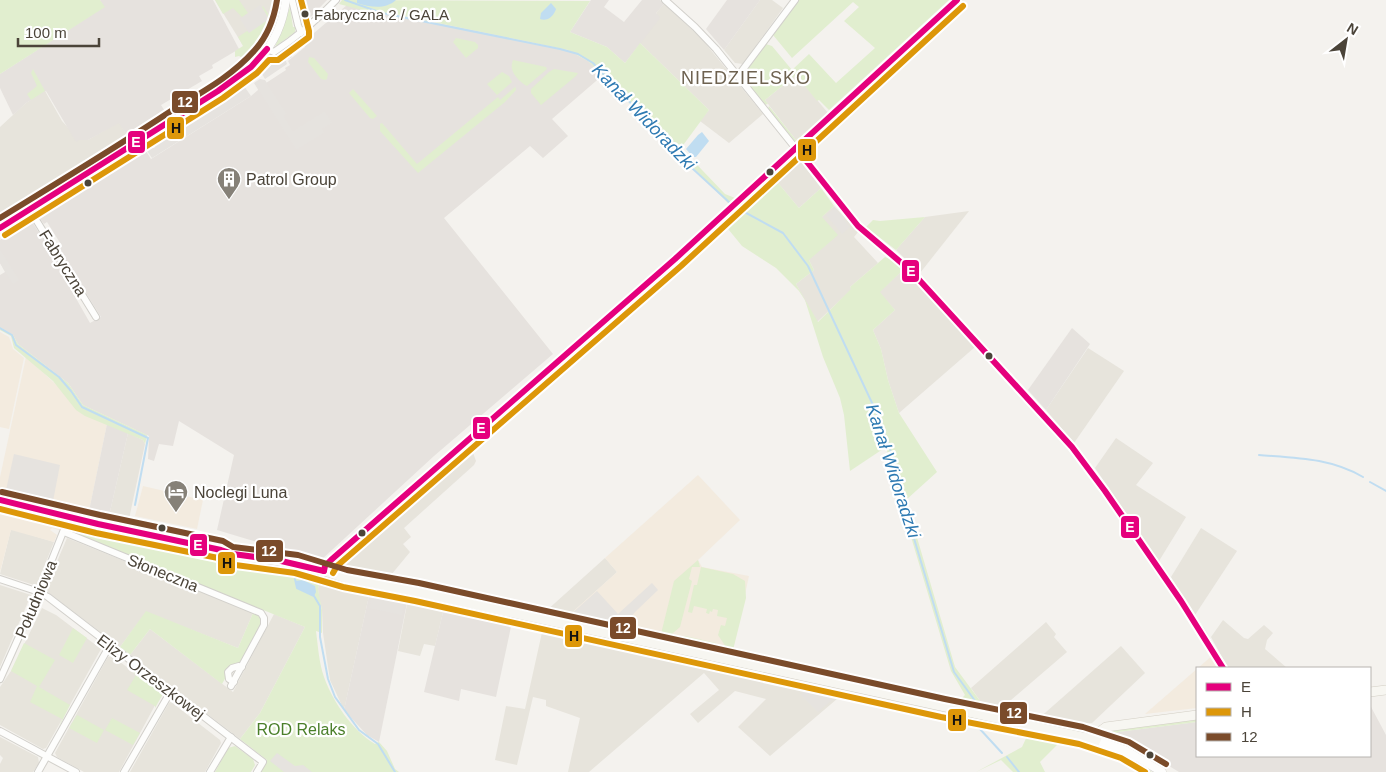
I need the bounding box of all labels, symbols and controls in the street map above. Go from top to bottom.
place label: Fabryczna 2 / GALA [314,6,449,23]
marker: Fabryczna 2 / GALA [300,9,310,19]
scale bar [18,15,99,47]
north arrow [1321,15,1371,65]
text: N [1344,19,1361,38]
text: 100 m [25,24,67,41]
water label: Kanał Widoradzki [588,60,700,175]
district label: NIEDZIELSKO [681,68,811,88]
line badge: 12 [171,90,199,114]
text: 12 [177,94,193,110]
line badge: H [166,116,185,140]
text: H [171,120,181,136]
line badge: E [127,130,146,154]
text: E [131,134,141,150]
line badge: H [797,138,817,162]
text: H [802,142,812,158]
building icon: Patrol Group [216,166,242,200]
unlabelled marker [765,167,775,177]
place label: Patrol Group [246,171,337,188]
unlabelled marker [83,178,93,188]
street label: Fabryczna [36,227,90,299]
line badge: E [901,259,920,283]
text: E [906,263,916,279]
unlabelled marker [984,351,994,361]
water label: Kanał Widoradzki [862,401,924,542]
line badge: E [472,416,491,440]
text: E [476,420,486,436]
hotel icon: Noclegi Luna [163,479,189,513]
place label: Noclegi Luna [194,484,288,501]
line badge: E [1120,515,1140,539]
text: E [1125,519,1135,535]
unlabelled marker [157,523,167,533]
unlabelled marker [357,528,367,538]
line badge: E [189,533,208,557]
text: E [193,537,203,553]
line badge: 12 [255,539,284,563]
text: 12 [261,543,277,559]
street label: Słoneczna [125,551,201,595]
line badge: H [217,551,236,575]
text: H [222,555,232,571]
street label: Południowa [12,558,60,640]
line badge: 12 [609,616,637,640]
text: 12 [615,620,631,636]
line badge: H [564,624,583,648]
text: H [569,628,579,644]
street label: Elizy Orzeszkowej [94,631,208,723]
legend [1196,667,1371,757]
text: E [1241,678,1251,695]
line badge: 12 [999,701,1028,725]
text: H [1241,703,1252,720]
text: 12 [1006,705,1022,721]
line badge: H [947,708,967,732]
text: H [952,712,962,728]
park label: ROD Relaks [257,721,345,738]
text: 12 [1241,728,1258,745]
unlabelled marker [1145,750,1155,760]

